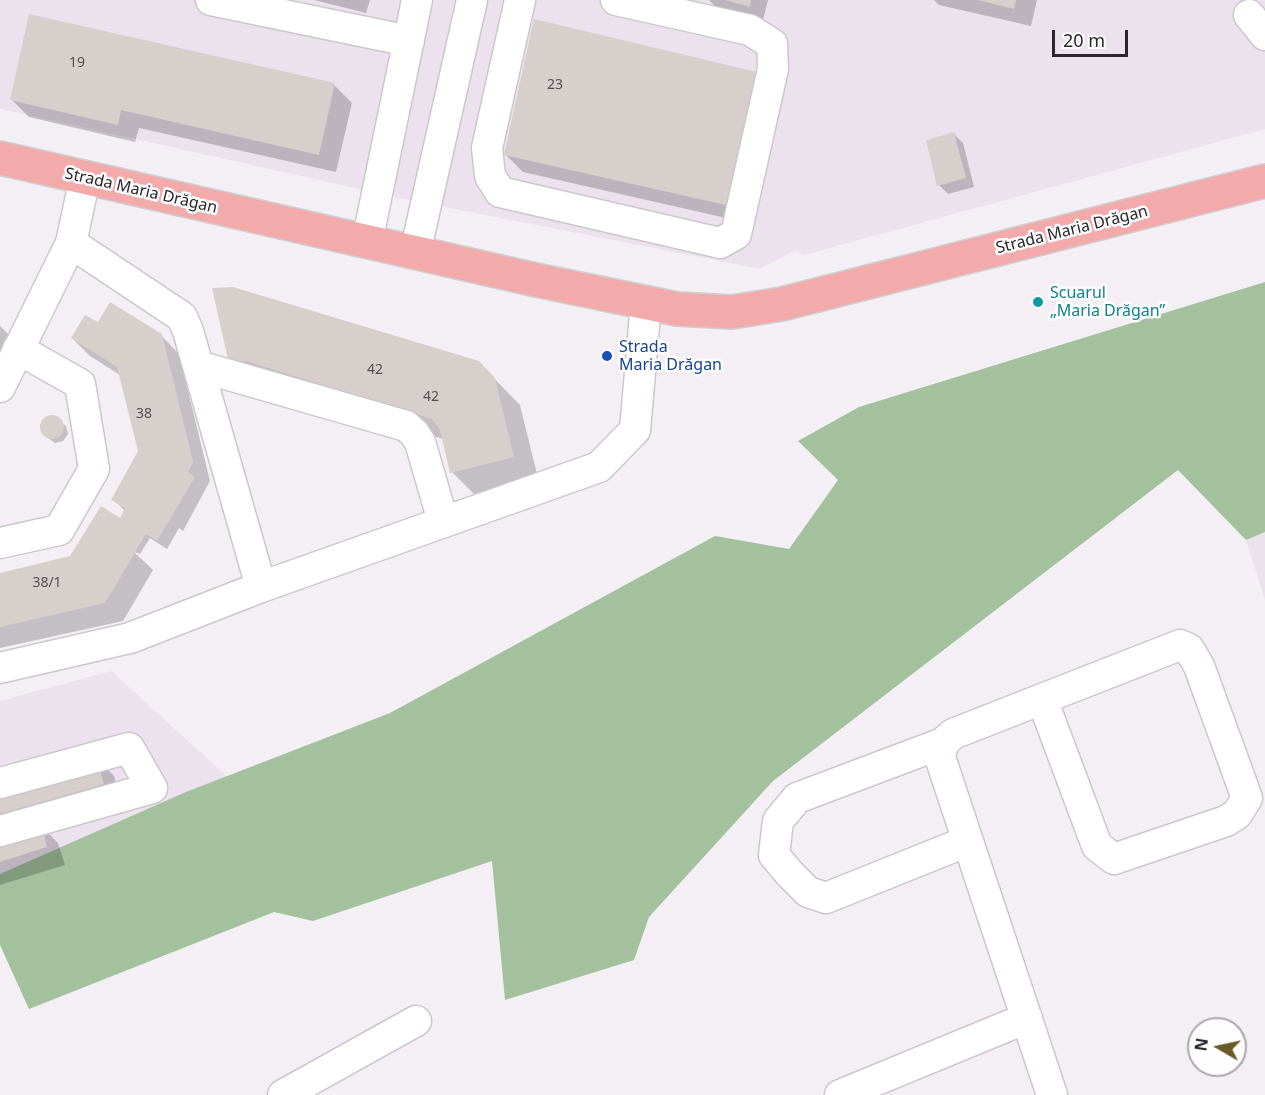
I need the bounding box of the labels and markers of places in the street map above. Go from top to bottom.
place label: Scuarul „Maria Drăgan” [1050,283,1165,321]
marker: Scuarul „Maria Drăgan” [1031,295,1045,309]
place label: Strada Maria Drăgan [619,337,722,375]
marker: Strada Maria Drăgan [600,349,614,363]

